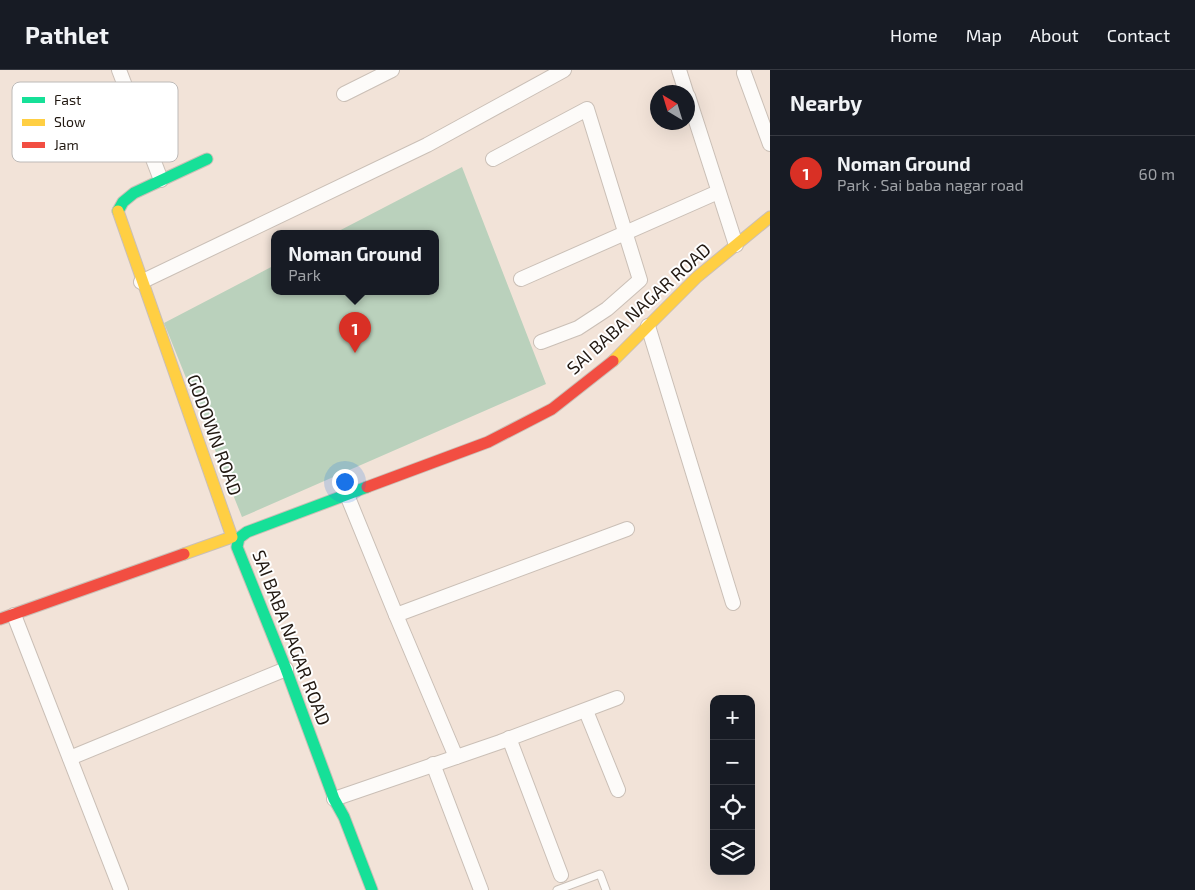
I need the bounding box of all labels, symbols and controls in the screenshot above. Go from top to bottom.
text: Pathlet [25,20,109,49]
text: Home [890,24,938,46]
text: Map [966,24,1002,46]
text: About [1030,24,1079,46]
text: Contact [1107,24,1170,46]
legend [12,82,178,162]
north arrow [650,85,695,130]
text: Nearby [790,90,862,115]
text: Fast [54,91,81,108]
text: Slow [54,113,86,130]
text: Jam [54,136,79,153]
text: Noman Ground [837,152,971,175]
text: 1 [803,164,809,183]
text: 60 m [1139,164,1175,183]
text: Park · Sai baba nagar road [837,175,1024,194]
popup [271,230,439,295]
street label: SAI BABA NAGAR ROAD [562,238,715,379]
text: Noman Ground [288,242,422,265]
text: Park [288,265,321,284]
pin: 1 [339,312,371,353]
street label: GODOWN ROAD [183,371,247,498]
your location [332,469,358,495]
street label: SAI BABA NAGAR ROAD [248,547,336,728]
map controls [710,695,755,875]
button: + [710,695,755,740]
button: − [710,740,755,785]
button: locate [710,785,755,830]
button: layers [710,830,755,875]

